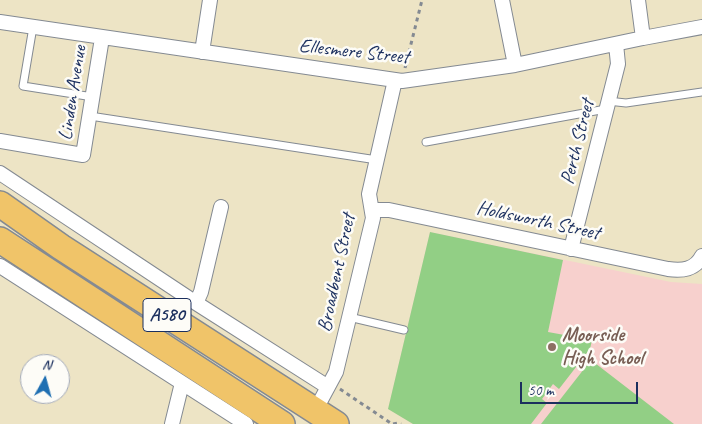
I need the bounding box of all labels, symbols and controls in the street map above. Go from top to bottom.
street label: Ellesmere Street [298,34,410,70]
street label: Linden Avenue [54,44,92,142]
street label: Perth Street [556,97,600,187]
street label: Holdsworth Street [474,196,602,246]
street label: Broadbent Street [313,212,361,334]
road number: A580 [143,298,191,332]
place label: Moorside High School [562,324,643,371]
marker: Moorside High School [546,341,558,353]
north arrow [20,354,70,404]
text: N [41,356,52,374]
scale bar [522,372,640,404]
text: 50 m [528,381,554,400]

